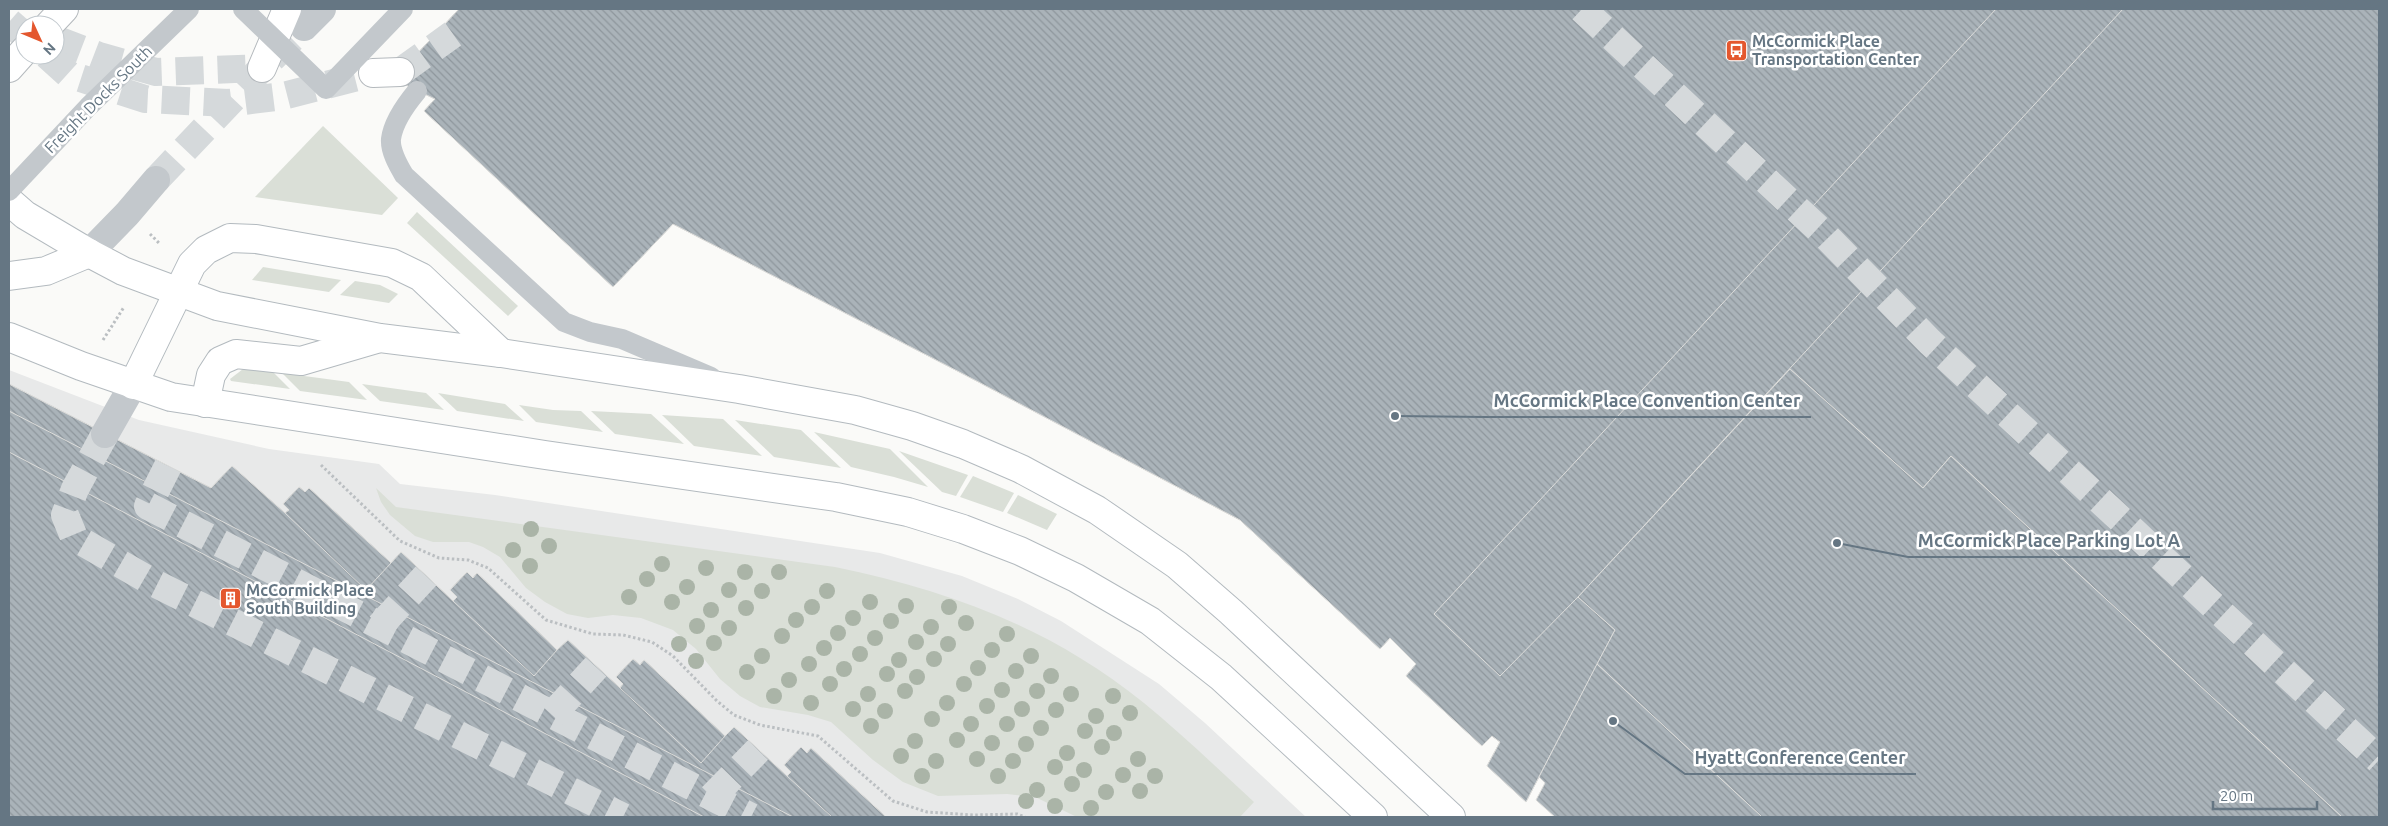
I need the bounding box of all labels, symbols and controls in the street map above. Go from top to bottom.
north arrow [15,15,65,65]
place label: McCormick Place Transportation Center [1752,32,1919,68]
bus stop icon: McCormick Place Transportation Center [1724,38,1748,62]
text: N [40,40,59,58]
street label: Freight Docks South [41,42,155,156]
callout: McCormick Place Convention Center [1484,384,1811,417]
text: McCormick Place Convention Center [1494,390,1801,410]
callout: McCormick Place Parking Lot A [1908,524,2190,557]
text: McCormick Place Parking Lot A [1918,530,2180,550]
place label: McCormick Place South Building [246,581,374,617]
building icon: McCormick Place South Building [218,587,242,611]
callout: Hyatt Conference Center [1685,741,1916,774]
text: Hyatt Conference Center [1694,747,1906,767]
scale bar [2213,778,2317,810]
text: 20 m [2220,787,2253,804]

